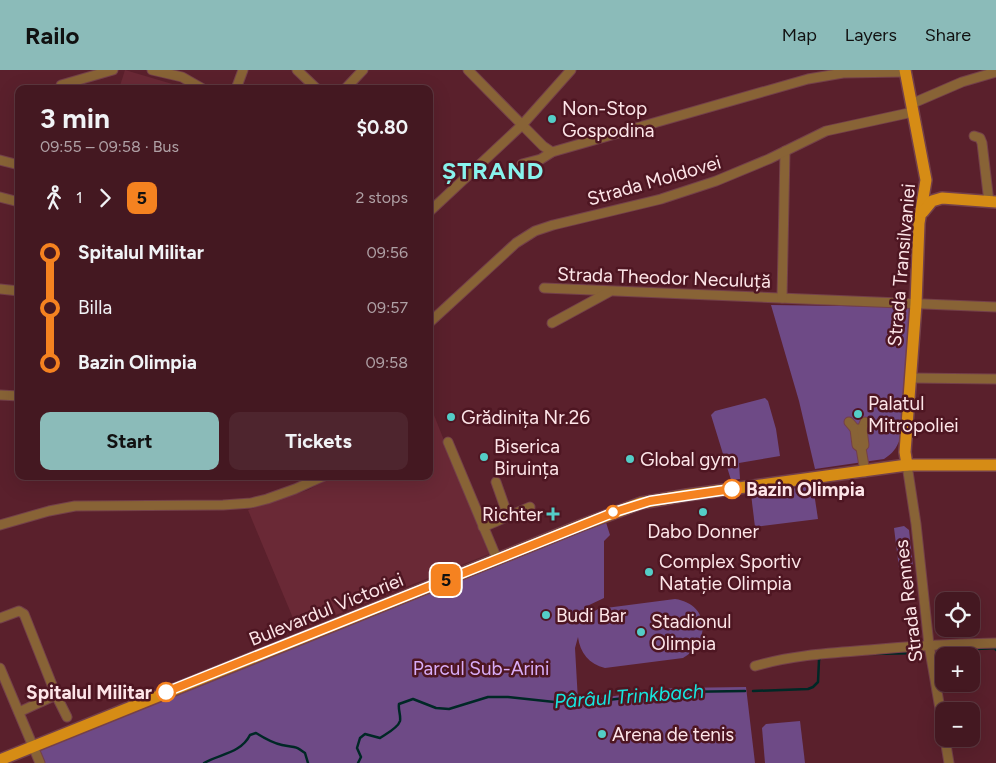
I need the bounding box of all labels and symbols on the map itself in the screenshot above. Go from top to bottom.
place label: Non-Stop Gospodina [562,97,654,142]
marker: Non-Stop Gospodina [546,113,558,125]
street label: Strada Moldovei [585,150,724,211]
district label: ȘTRAND [442,156,544,185]
street label: Strada Transilvaniei [883,183,920,347]
street label: Strada Theodor Neculuță [557,262,771,293]
place label: Palatul Mitropoliei [868,392,959,437]
place label: Grădinița Nr.26 [461,406,590,429]
marker: Palatul Mitropoliei [852,408,864,420]
marker: Grădinița Nr.26 [445,411,457,423]
place label: Biserica Biruința [494,435,560,480]
place label: Global gym [640,448,737,471]
marker: Biserica Biruința [478,451,490,463]
marker: Global gym [624,453,636,465]
place label: Bazin Olimpia [746,478,865,501]
marker: Bazin Olimpia [722,479,742,499]
place label: Richter [482,503,544,526]
unlabelled marker [606,505,620,519]
marker: Dabo Donner [697,506,709,518]
marker: Richter [547,508,559,520]
place label: Dabo Donner [647,520,759,543]
street label: Strada Rennes [890,538,927,663]
place label: Complex Sportiv Natație Olimpia [659,550,801,595]
line badge: 5 [430,564,462,596]
marker: Complex Sportiv Natație Olimpia [643,566,655,578]
street label: Bulevardul Victoriei [246,568,407,651]
place label: Budi Bar [556,604,627,627]
marker: Budi Bar [540,609,552,621]
place label: Stadionul Olimpia [651,610,731,655]
marker: Stadionul Olimpia [635,626,647,638]
park label: Parcul Sub-Arini [413,657,549,680]
water label: Pârâul Trinkbach [553,679,705,713]
place label: Spitalul Militar [26,681,152,704]
marker: Spitalul Militar [156,682,176,702]
place label: Arena de tenis [612,723,734,746]
marker: Arena de tenis [596,728,608,740]

